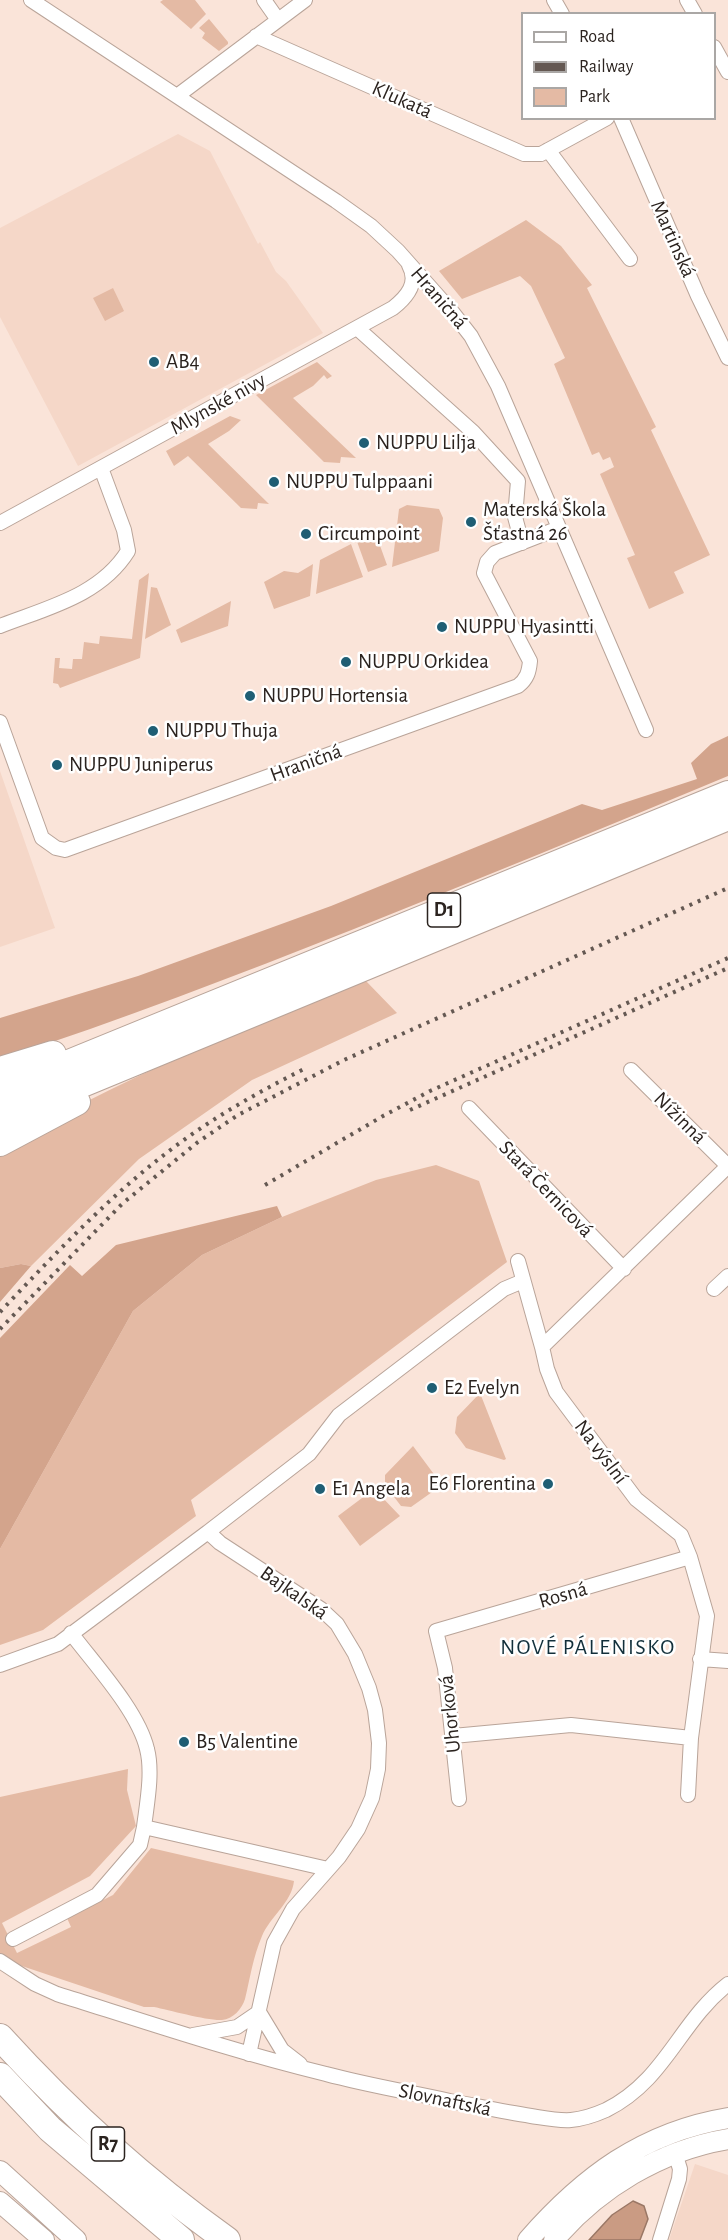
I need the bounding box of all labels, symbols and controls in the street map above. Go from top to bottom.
legend [521,12,716,120]
text: Road [579,28,615,46]
text: Railway [579,58,633,76]
street label: Kľukatá [368,76,436,124]
text: Park [579,88,610,106]
street label: Martinská [645,196,701,282]
street label: Hraničná [405,262,473,334]
place label: AB4 [166,349,200,375]
marker: AB4 [147,355,161,369]
street label: Mlynské nivy [166,367,270,441]
place label: NUPPU Lilja [376,430,476,456]
marker: NUPPU Lilja [357,436,371,450]
place label: NUPPU Tulppaani [286,469,433,495]
marker: NUPPU Tulppaani [267,475,281,489]
place label: Materská Škola Šťastná 26 [483,497,606,547]
marker: Materská Škola Šťastná 26 [464,515,478,529]
place label: Circumpoint [318,521,420,547]
marker: Circumpoint [299,527,313,541]
place label: NUPPU Hyasintti [454,614,594,640]
marker: NUPPU Hyasintti [435,620,449,634]
place label: NUPPU Orkidea [358,649,489,675]
marker: NUPPU Orkidea [339,655,353,669]
place label: NUPPU Hortensia [262,683,408,709]
marker: NUPPU Hortensia [243,689,257,703]
place label: NUPPU Thuja [165,718,278,744]
marker: NUPPU Thuja [146,724,160,738]
street label: Hraničná [267,738,345,788]
place label: NUPPU Juniperus [69,752,213,778]
marker: NUPPU Juniperus [50,758,64,772]
road number: D1 [428,893,460,927]
street label: Nížinná [648,1086,712,1150]
street label: Stará Černicová [493,1135,599,1243]
place label: E2 Evelyn [444,1375,520,1401]
marker: E2 Evelyn [425,1381,439,1395]
street label: Na výslní [569,1415,633,1489]
place label: E6 Florentina [429,1471,536,1497]
place label: E1 Angela [332,1476,410,1502]
marker: E6 Florentina [541,1477,555,1491]
marker: E1 Angela [313,1482,327,1496]
street label: Bajkalská [255,1561,333,1625]
street label: Rosná [536,1576,590,1614]
district label: NOVÉ PÁLENISKO [500,1634,676,1660]
street label: Uhorková [433,1674,467,1754]
place label: B5 Valentine [196,1729,298,1755]
marker: B5 Valentine [177,1735,191,1749]
street label: Slovnaftská [396,2078,494,2122]
road number: R7 [92,2127,124,2161]

